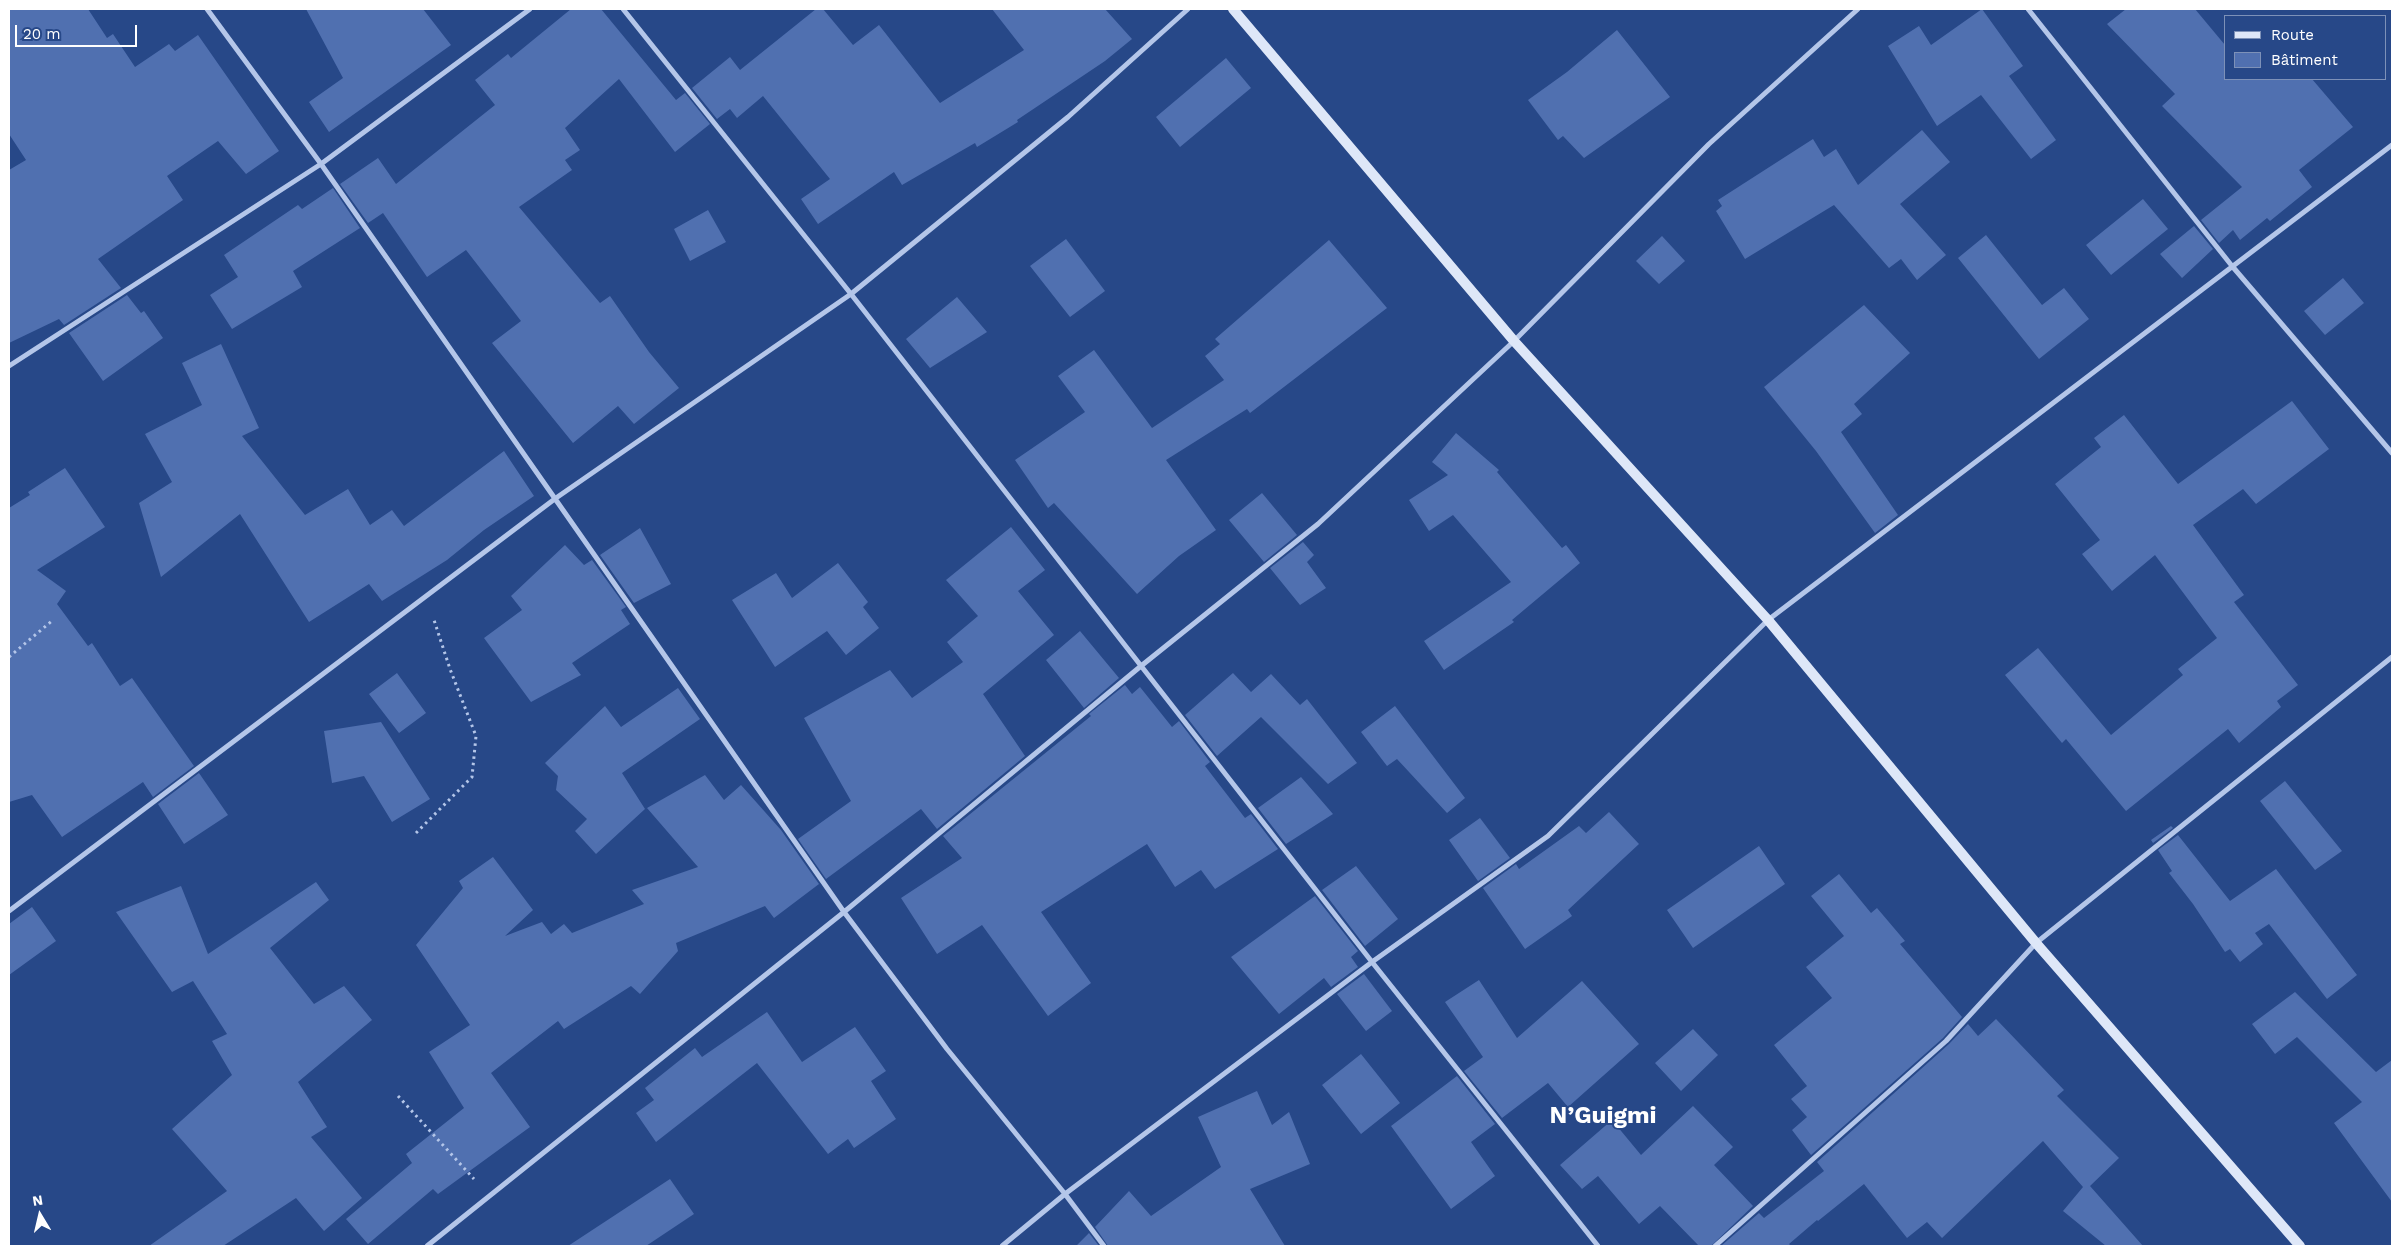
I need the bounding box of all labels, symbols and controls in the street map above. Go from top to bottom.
scale bar [18,15,140,47]
legend [2224,15,2386,80]
text: 20 m [23,25,61,43]
text: Route [2271,26,2314,44]
text: Bâtiment [2271,51,2338,69]
district label: N’Guigmi [1550,1102,1656,1130]
north arrow [15,1190,65,1240]
text: N [31,1191,44,1209]

